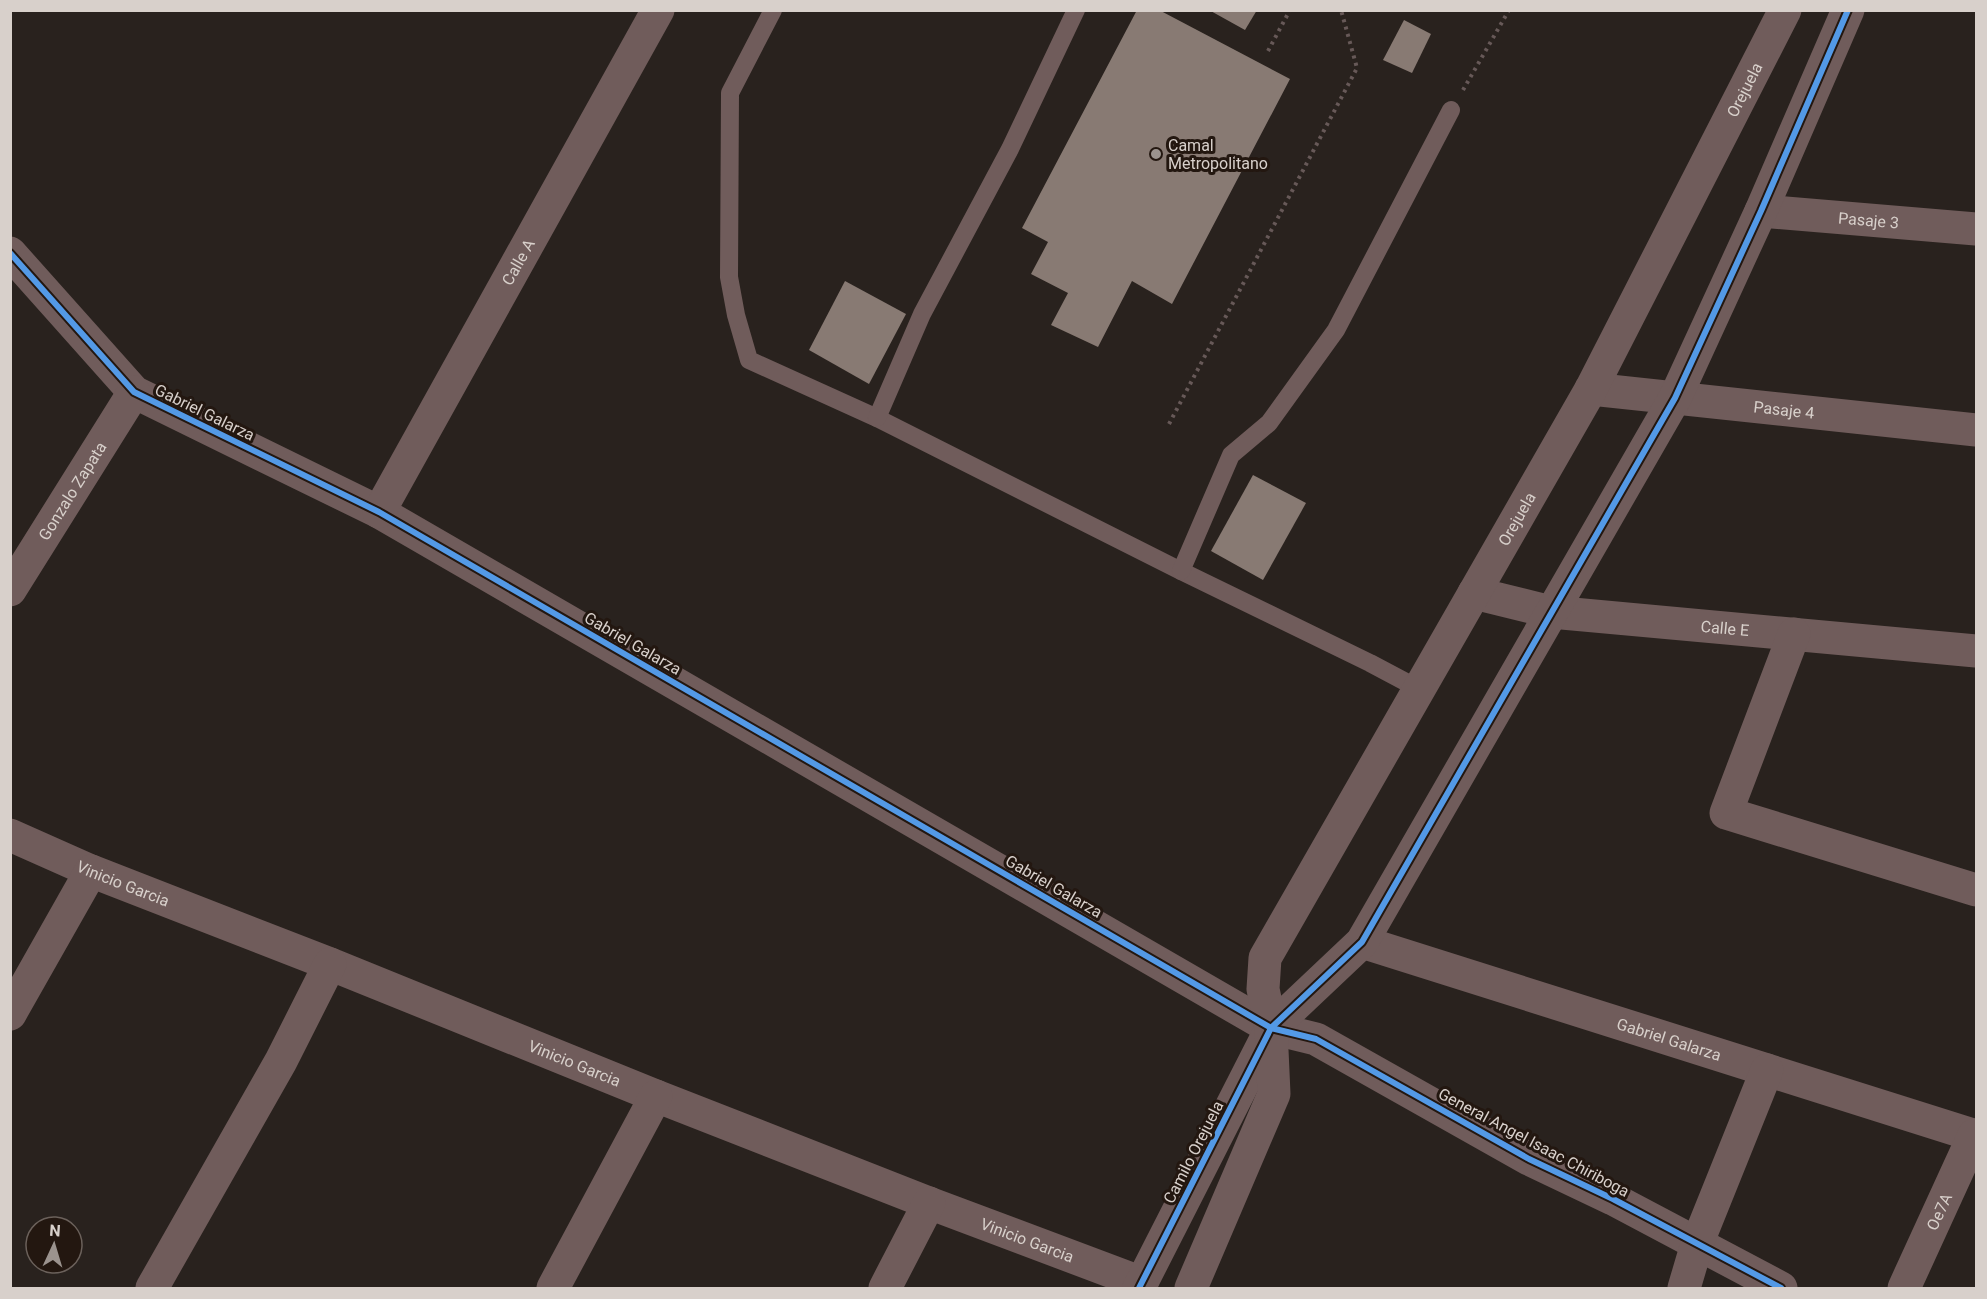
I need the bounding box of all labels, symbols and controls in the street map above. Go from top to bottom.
street label: Orejuela [1723,60,1766,120]
place label: Camal Metropolitano [1168,136,1268,173]
marker: Camal Metropolitano [1149,147,1163,161]
street label: Pasaje 3 [1837,208,1900,233]
street label: Calle A [498,235,539,289]
street label: Gabriel Galarza [152,380,258,445]
street label: Pasaje 4 [1753,397,1815,423]
street label: Gonzalo Zapata [35,438,110,544]
street label: Orejuela [1494,489,1540,549]
street label: Gabriel Galarza [581,608,684,679]
street label: Calle E [1700,617,1750,640]
street label: Gabriel Galarza [1002,851,1105,922]
street label: Vinicio Garcia [74,857,172,911]
street label: Gabriel Galarza [1614,1014,1723,1065]
street label: Vinicio Garcia [525,1036,623,1091]
street label: General Angel Isaac Chiriboga [1435,1084,1633,1201]
street label: Camilo Orejuela [1159,1098,1227,1207]
street label: Oe7A [1923,1190,1956,1233]
street label: Vinicio Garcia [978,1214,1076,1267]
north arrow [24,1215,84,1275]
text: N [49,1221,61,1240]

